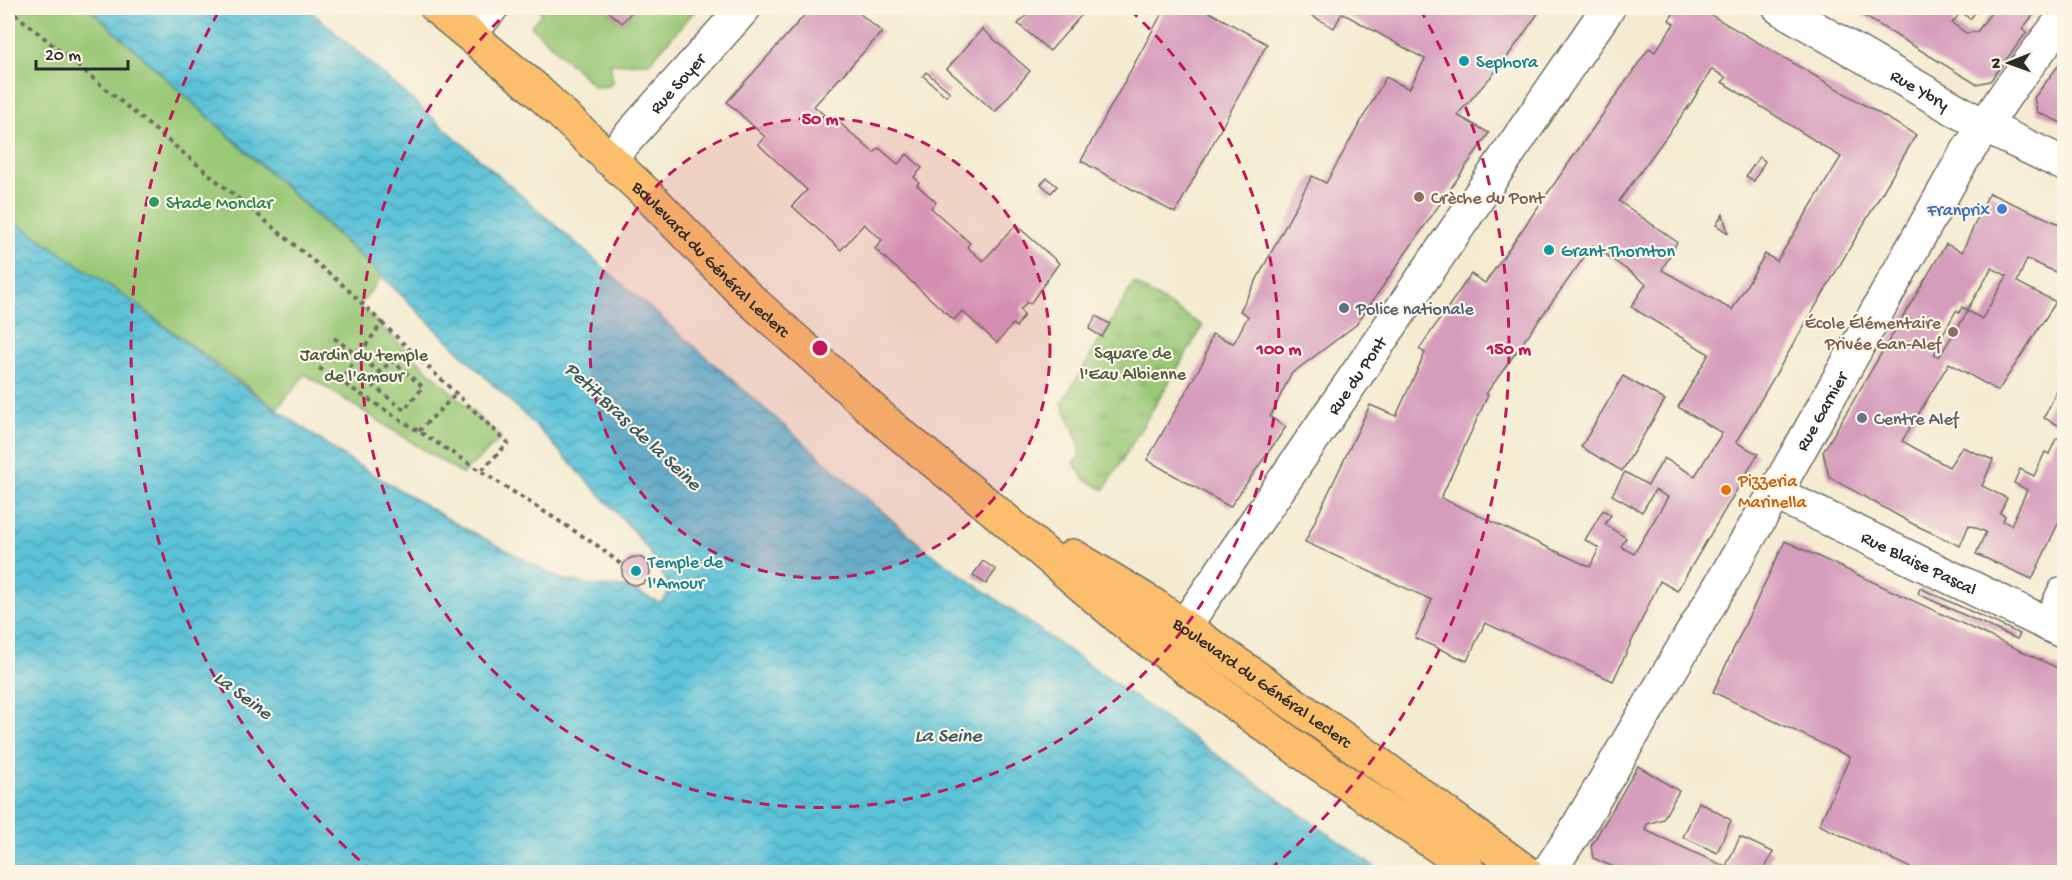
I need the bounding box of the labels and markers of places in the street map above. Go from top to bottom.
place label: Sephora [1476,53,1539,74]
marker: Sephora [1457,54,1471,68]
place label: Crèche du Pont [1431,189,1546,210]
marker: Crèche du Pont [1412,190,1426,204]
place label: Stade Monclar [166,194,274,215]
marker: Stade Monclar [147,195,161,209]
place label: Franprix [1926,201,1991,222]
marker: Franprix [1995,202,2009,216]
place label: Grant Thornton [1561,242,1675,263]
marker: Grant Thornton [1542,243,1556,257]
place label: Police nationale [1355,300,1474,321]
marker: Police nationale [1337,301,1351,315]
place label: École Élémentaire Privée Gan-Alef [1805,314,1942,356]
marker: École Élémentaire Privée Gan-Alef [1946,325,1960,339]
centre of rings [810,338,830,358]
place label: Centre Alef [1874,410,1960,431]
marker: Centre Alef [1855,411,1869,425]
place label: Pizzeria Marinella [1737,472,1808,514]
marker: Pizzeria Marinella [1719,483,1733,497]
place label: Temple de l'Amour [647,553,724,595]
marker: Temple de l'Amour [629,564,643,578]

